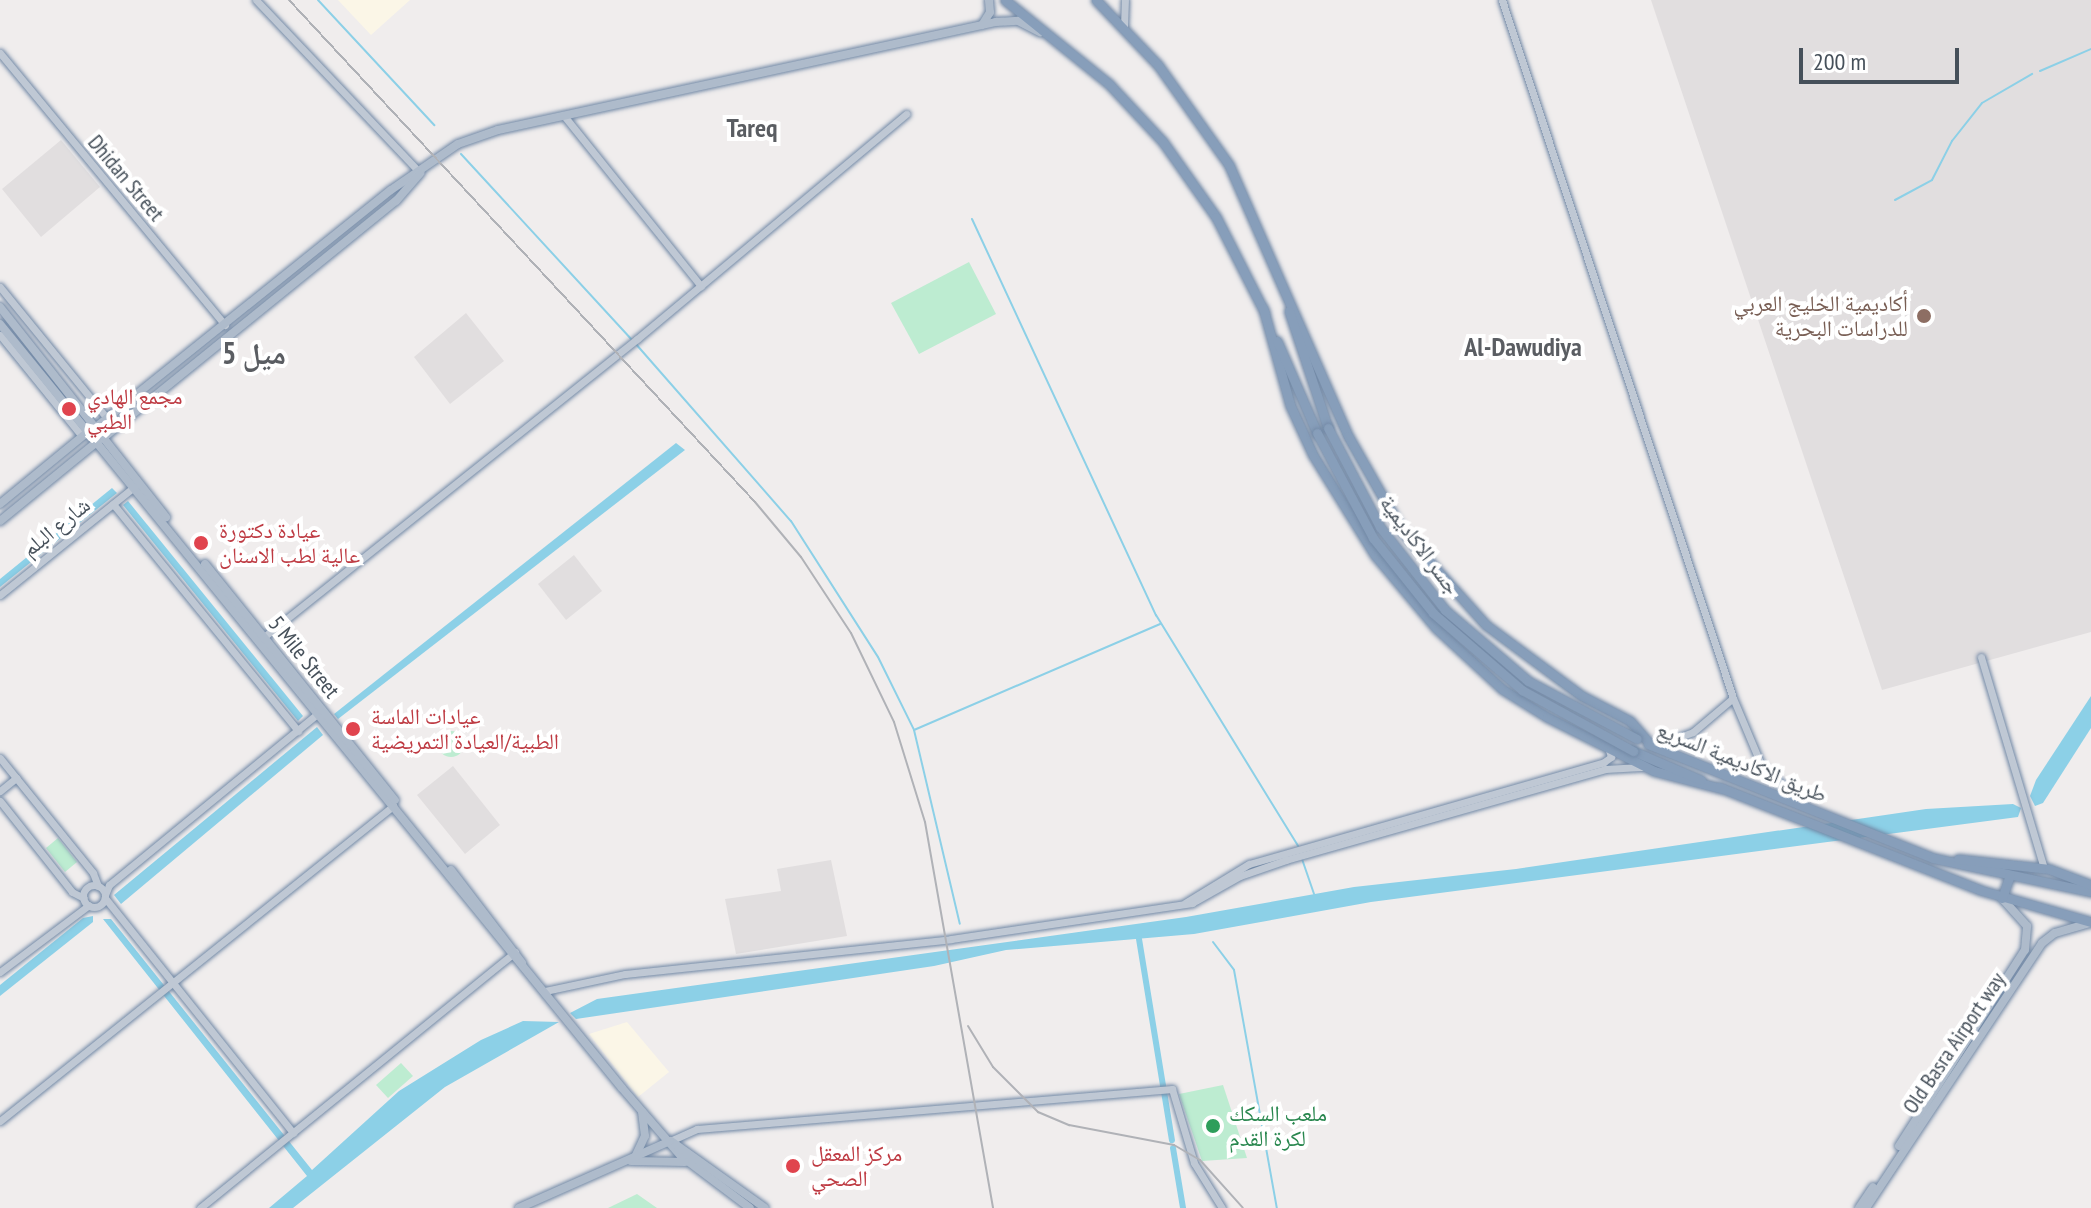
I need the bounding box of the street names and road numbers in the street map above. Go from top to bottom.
street label: Dhidan Street [82,130,170,226]
street label: جسر الاكاديمية [1374,490,1466,600]
street label: شارع البلم [17,492,95,562]
street label: 5 Mile Street [263,611,345,703]
street label: طريق الاكاديمية السريع [1653,716,1831,808]
street label: Old Basra Airport way [1897,967,2011,1119]

